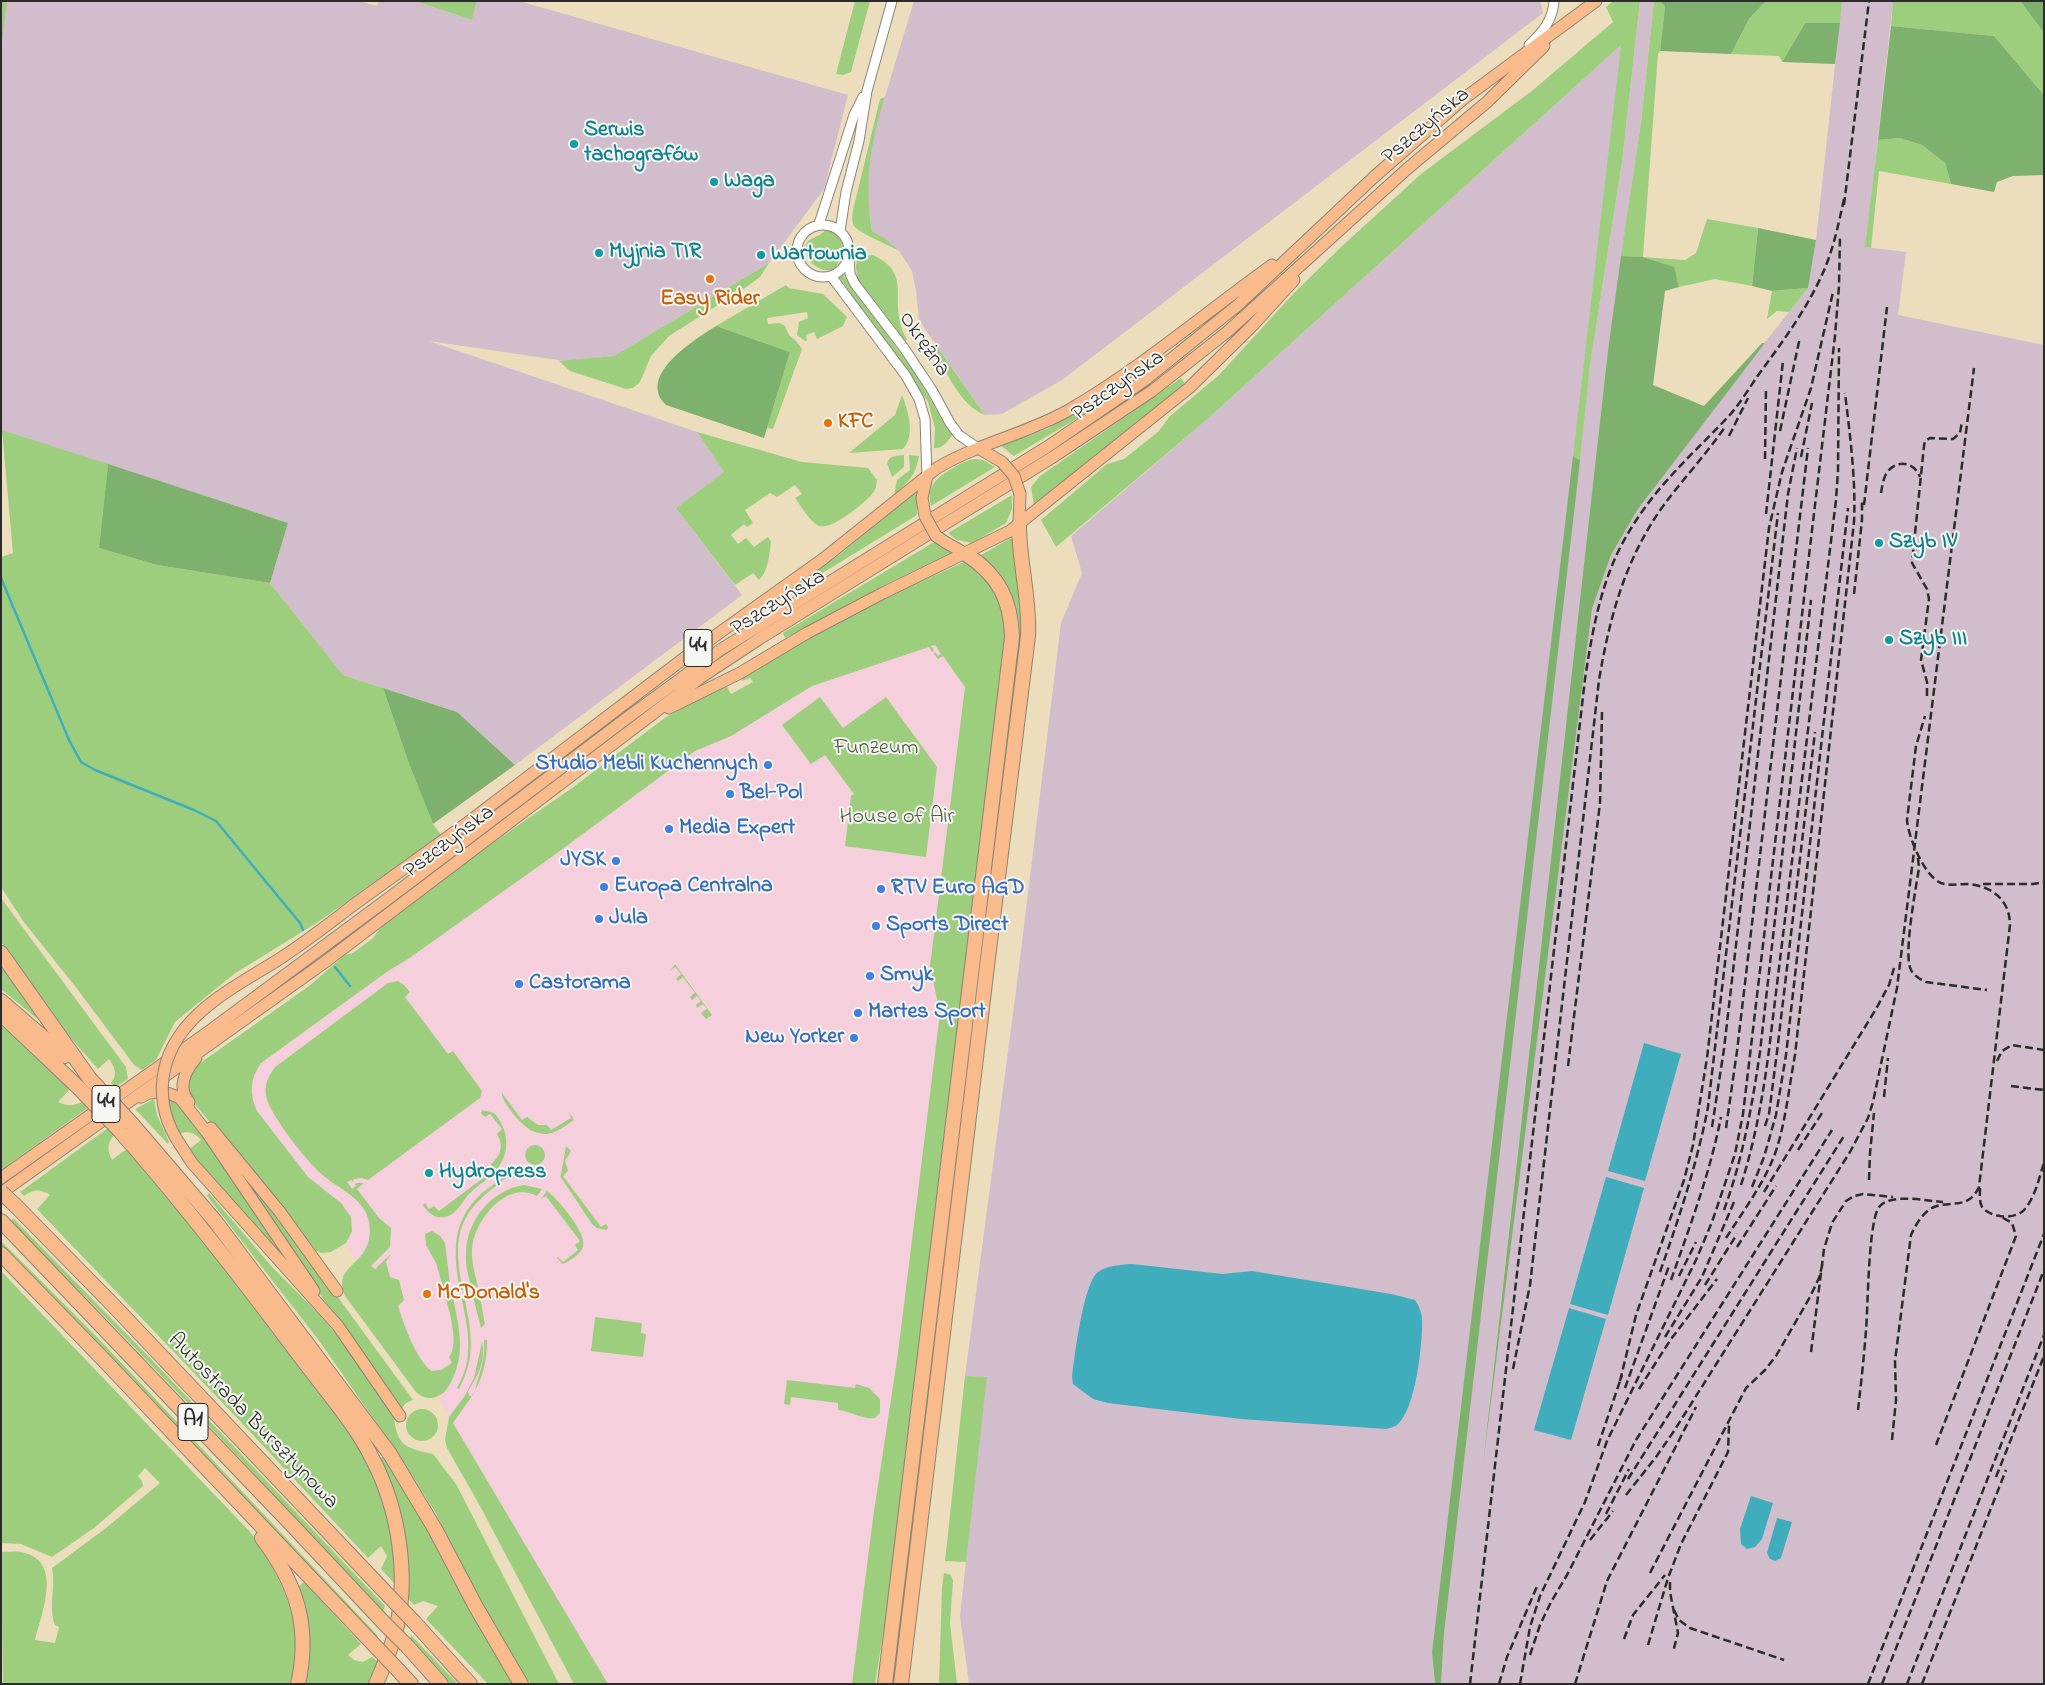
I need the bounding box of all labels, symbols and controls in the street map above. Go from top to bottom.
street label: Pszczyńska [1378,83,1476,171]
place label: Serwis tachografów [584,118,698,170]
marker: Serwis tachografów [568,138,580,150]
place label: Waga [724,169,775,195]
marker: Waga [708,176,720,188]
place label: Myjnia TIR [609,240,701,266]
place label: Wartownia [771,242,867,268]
marker: Myjnia TIR [593,247,605,259]
marker: Wartownia [755,249,767,261]
marker: Easy Rider [704,273,716,285]
place label: Easy Rider [660,287,760,313]
street label: Okrężna [891,308,955,382]
street label: Pszczyńska [1068,346,1170,428]
place label: KFC [838,410,873,436]
marker: KFC [822,417,834,429]
place label: Szyb IV [1889,530,1957,556]
marker: Szyb IV [1873,537,1885,549]
street label: Pszczyńska [727,565,831,643]
place label: Szyb III [1899,627,1967,653]
road number: 44 [684,630,712,666]
marker: Szyb III [1883,634,1895,646]
park label: Funzeum [834,736,918,762]
place label: Studio Mebli Kuchennych [535,752,758,778]
marker: Studio Mebli Kuchennych [762,759,774,771]
place label: Bel-Pol [740,781,803,807]
marker: Bel-Pol [724,788,736,800]
street label: Pszczyńska [399,800,501,886]
park label: House of Air [840,805,954,831]
place label: Media Expert [679,816,795,842]
marker: Media Expert [663,823,675,835]
place label: JYSK [560,848,606,874]
marker: JYSK [610,855,622,867]
place label: Europa Centralna [614,874,773,900]
place label: RTV Euro AGD [891,876,1025,902]
marker: Europa Centralna [598,881,610,893]
marker: RTV Euro AGD [875,883,887,895]
place label: Jula [609,906,648,932]
marker: Jula [593,913,605,925]
place label: Sports Direct [886,913,1008,939]
marker: Sports Direct [870,920,882,932]
place label: Smyk [880,963,933,989]
marker: Smyk [864,970,876,982]
place label: Castorama [529,971,631,997]
marker: Castorama [513,978,525,990]
place label: Martes Sport [868,1000,986,1026]
marker: Martes Sport [852,1007,864,1019]
place label: New Yorker [745,1025,844,1051]
marker: New Yorker [848,1032,860,1044]
road number: 44 [92,1086,120,1122]
place label: Hydropress [439,1160,546,1186]
marker: Hydropress [423,1167,435,1179]
place label: McDonald's [437,1281,540,1307]
marker: McDonald's [421,1288,433,1300]
street label: Autostrada Bursztynowa [161,1328,343,1516]
road number: A1 [178,1404,208,1440]

